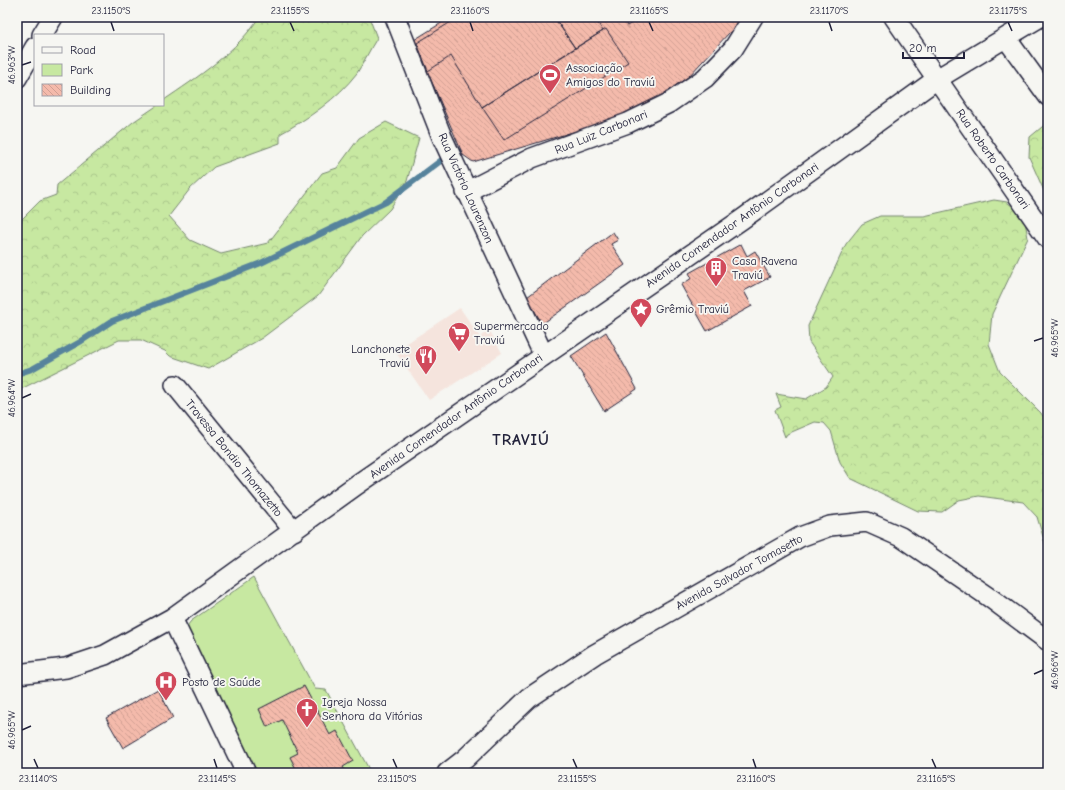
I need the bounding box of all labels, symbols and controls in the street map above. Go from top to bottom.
text: 23.1150°S [91,5,131,17]
text: 23.1155°S [271,5,310,17]
text: 23.1160°S [450,5,490,17]
text: 23.1165°S [630,5,669,17]
text: 23.1170°S [810,5,849,17]
text: 23.1175°S [989,5,1027,17]
legend [34,34,164,106]
scale bar [903,34,964,60]
text: 20 m [909,41,937,55]
text: Road [70,43,96,57]
text: 46.963°W [6,45,18,84]
place label: Associação Amigos do Traviú [566,61,655,89]
sports icon: Associação Amigos do Traviú [537,62,563,95]
text: Park [70,63,93,77]
text: Building [70,83,111,97]
street label: Rua Roberto Carbonari [953,106,1033,212]
street label: Rua Luiz Carbonari [553,107,649,157]
street label: Rua Victório Lourenzon [435,131,497,245]
street label: Avenida Comendador Antônio Carbonari [643,160,821,290]
place label: Casa Ravena Traviú [732,254,798,282]
building icon: Casa Ravena Traviú [703,255,729,288]
place icon: Grêmio Traviú [628,296,654,329]
place label: Grêmio Traviú [656,302,729,316]
text: 46.965°W [1049,318,1061,358]
place label: Supermercado Traviú [474,319,549,347]
supermarket icon: Supermercado Traviú [446,320,472,353]
place label: Lanchonete Traviú [351,342,410,370]
restaurant icon: Lanchonete Traviú [413,343,439,376]
street label: Avenida Comendador Antônio Carbonari [367,351,545,481]
text: 46.964°W [6,378,18,417]
street label: Travessa Bondio Thomazetto [182,397,286,519]
district label: TRAVIÚ [492,430,550,449]
street label: Avenida Salvador Tomasetto [673,531,805,613]
text: 46.966°W [1049,650,1061,690]
hospital icon: Posto de Saúde [153,669,179,702]
place label: Posto de Saúde [182,675,261,689]
place label: Igreja Nossa Senhora da Vitórias [322,695,423,723]
church icon: Igreja Nossa Senhora da Vitórias [294,696,320,729]
text: 46.965°W [6,710,18,750]
text: 23.1140°S [19,773,58,785]
text: 23.1145°S [198,773,236,785]
text: 23.1150°S [377,773,417,785]
text: 23.1155°S [558,773,597,785]
text: 23.1160°S [736,773,776,785]
text: 23.1165°S [917,773,956,785]

